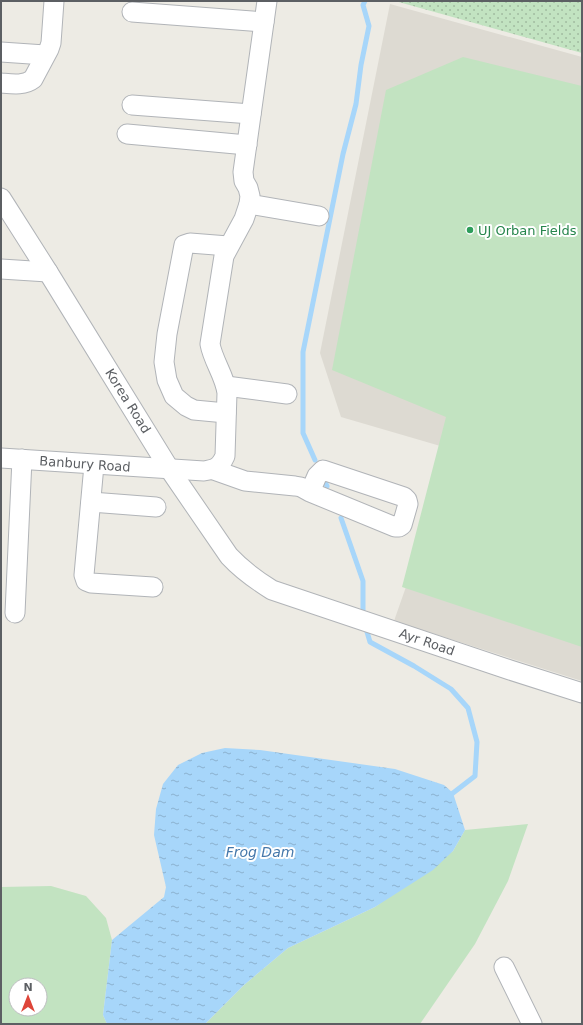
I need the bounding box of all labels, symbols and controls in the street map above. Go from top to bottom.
place label: UJ Orban Fields [478,223,577,238]
marker: UJ Orban Fields [465,225,475,235]
street label: Korea Road [102,366,154,436]
street label: Banbury Road [39,453,131,475]
street label: Ayr Road [397,625,457,659]
water label: Frog Dam [226,844,294,860]
north arrow [8,977,48,1017]
text: N [23,981,33,994]

